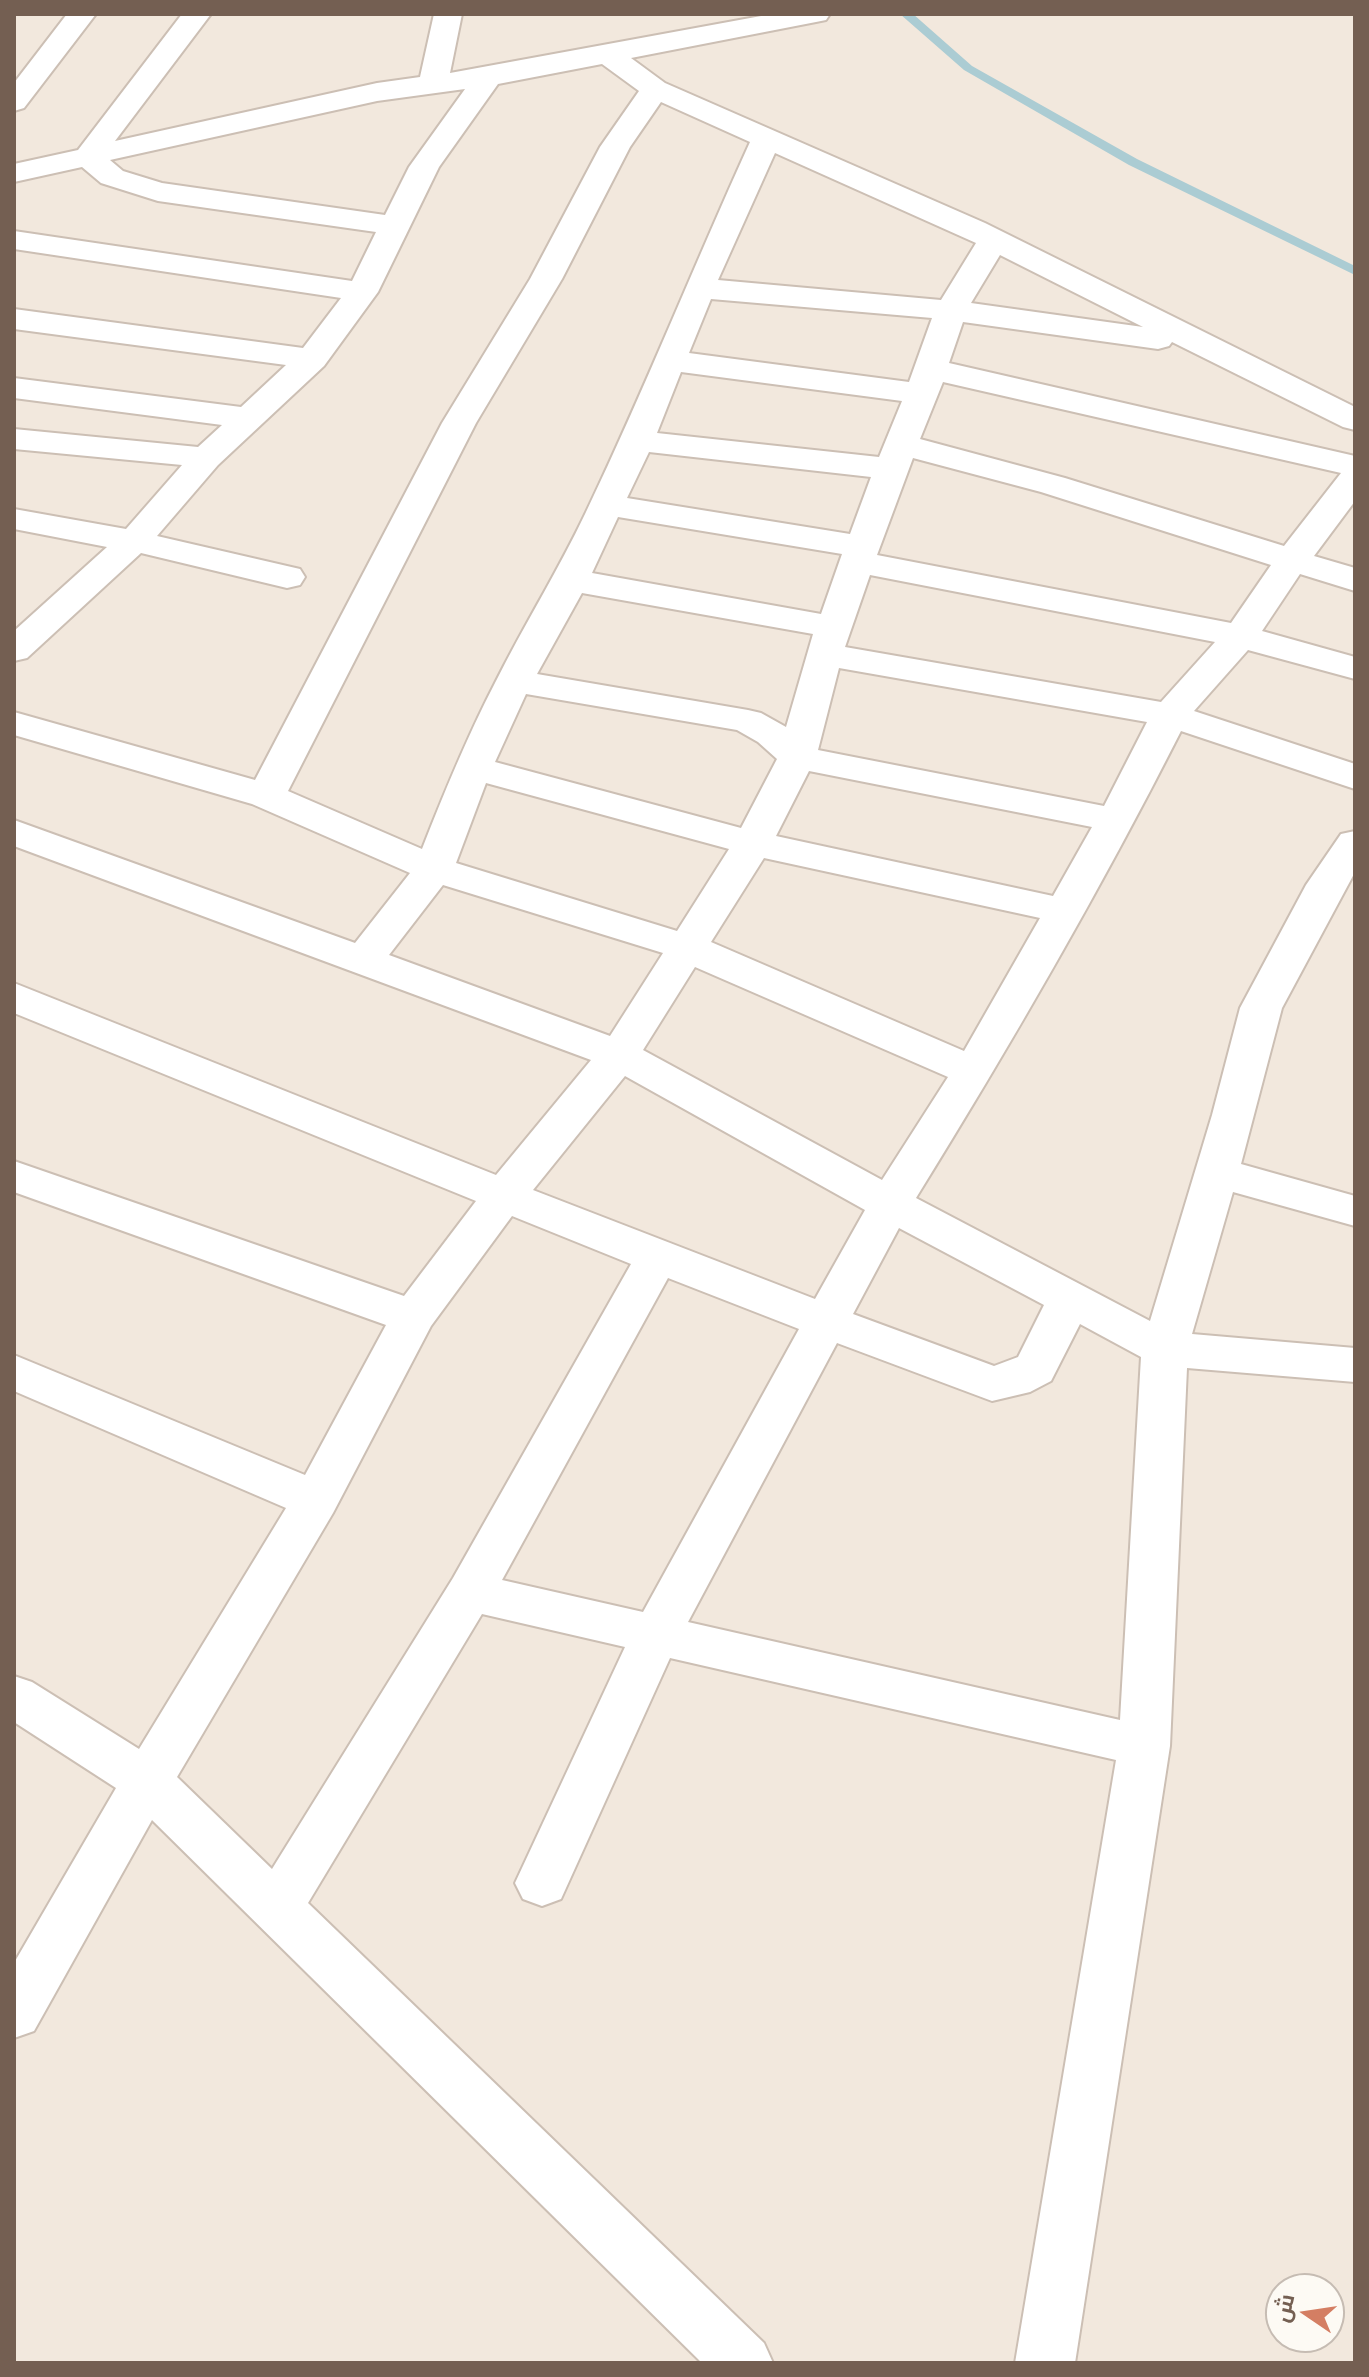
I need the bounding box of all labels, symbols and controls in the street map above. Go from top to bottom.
north arrow [1265,2273,1345,2353]
text: ش [1265,2291,1302,2325]

